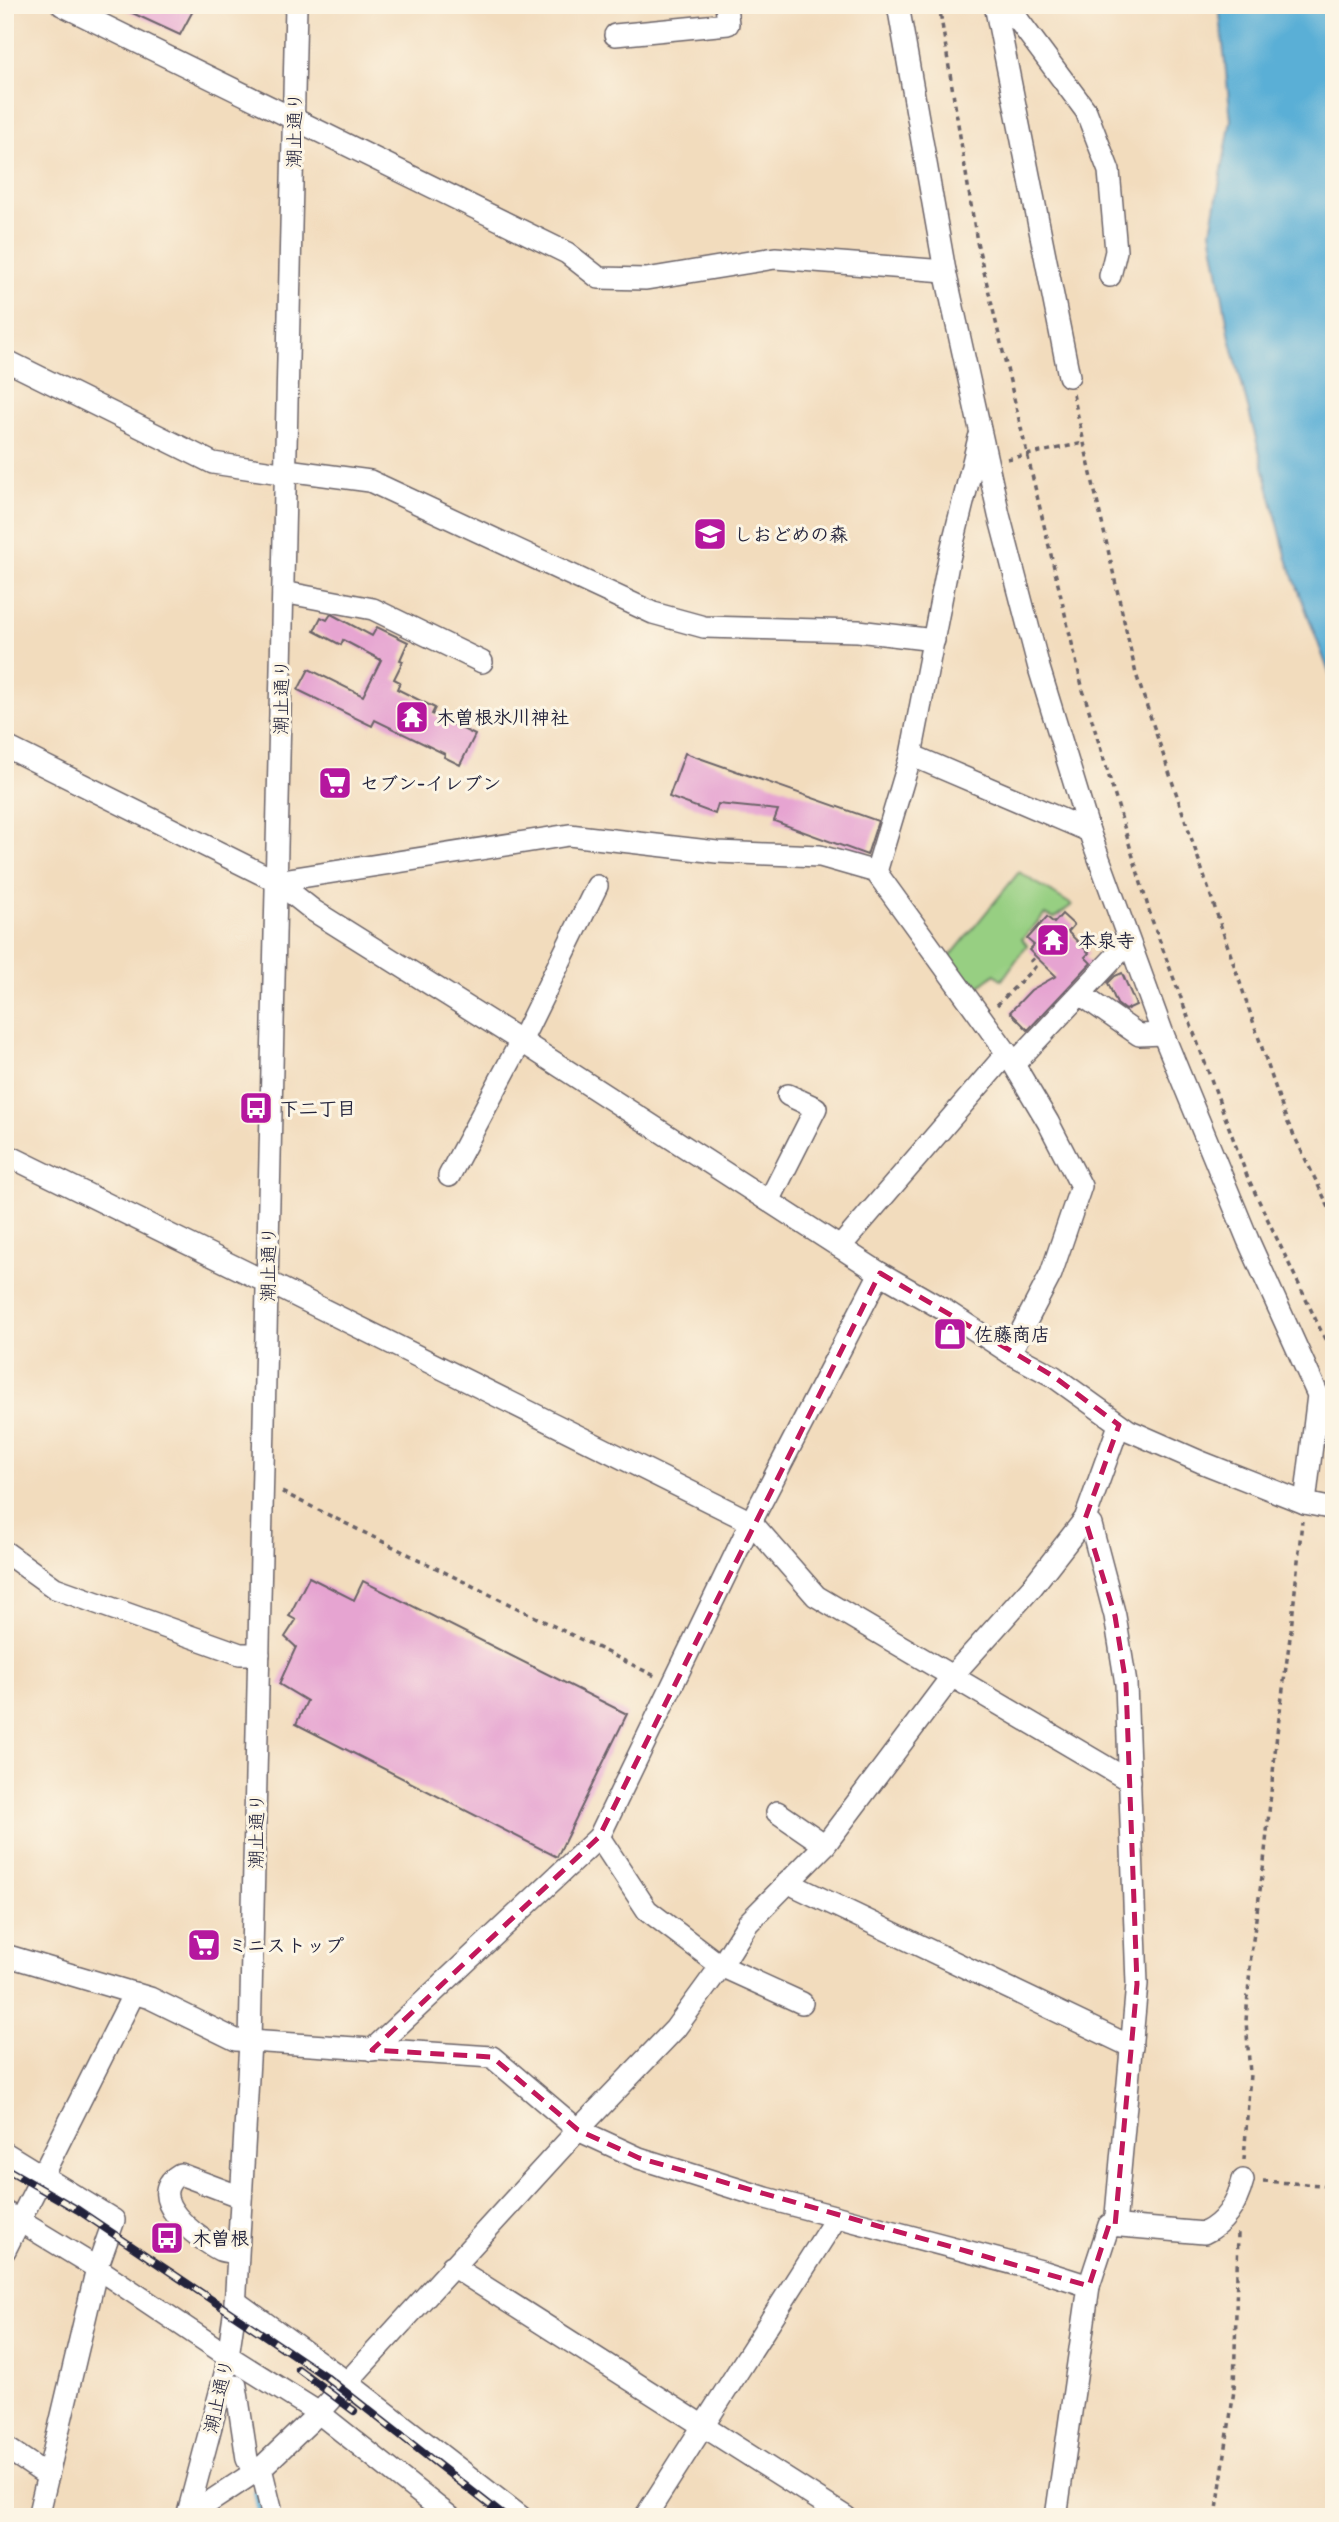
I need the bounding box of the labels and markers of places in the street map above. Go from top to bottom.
school or university icon: しおどめの森 [691,515,729,553]
place label: しおどめの森 [734,522,848,546]
temple icon: 木曽根氷川神社 [393,698,431,736]
place label: 木曽根氷川神社 [436,705,569,729]
supermarket icon: セブン-イレブン [316,764,354,802]
place label: セブン-イレブン [360,771,501,795]
temple icon: 本泉寺 [1034,921,1072,959]
place label: 本泉寺 [1078,928,1135,952]
bus stop icon: 下二丁目 [237,1089,275,1127]
place label: 下二丁目 [280,1096,356,1120]
shop icon: 佐藤商店 [931,1315,969,1353]
place label: 佐藤商店 [974,1322,1050,1346]
supermarket icon: ミニストップ [185,1926,223,1964]
place label: ミニストップ [228,1933,344,1957]
bus stop icon: 木曽根 [148,2219,186,2257]
place label: 木曽根 [192,2226,249,2250]

